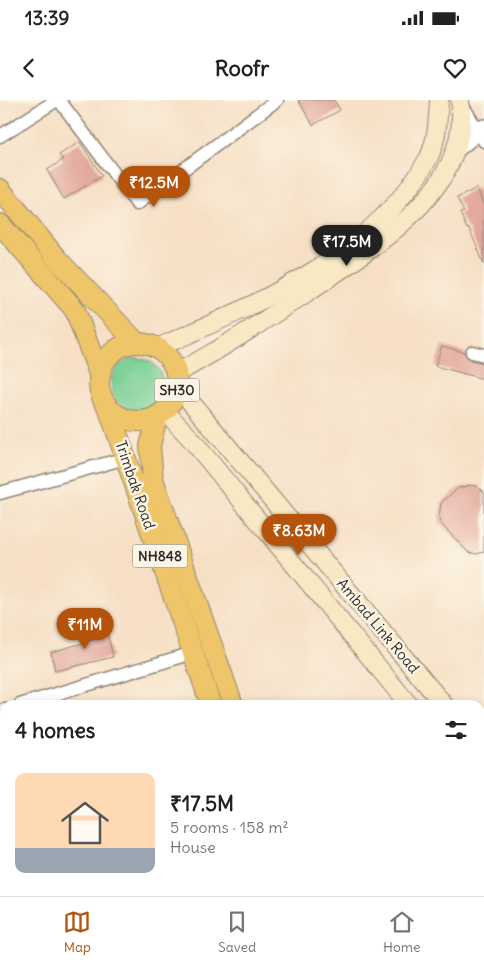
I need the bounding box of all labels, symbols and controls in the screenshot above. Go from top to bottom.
text: 13:39 [25,6,69,30]
icon: back [15,54,43,82]
text: Roofr [215,54,269,82]
icon: heart [441,54,469,82]
pin: ₹12.5M [113,166,195,208]
text: ₹12.5M [129,172,179,192]
pin: ₹17.5M [306,224,388,267]
text: ₹17.5M [323,231,371,251]
road number: SH30 [154,378,200,402]
street label: Trimbak Road [111,438,160,532]
pin: ₹8.63M [258,514,340,556]
text: ₹8.63M [273,520,326,540]
road number: NH848 [132,544,188,568]
street label: Ambad Link Road [333,574,424,677]
pin: ₹11M [55,608,115,650]
text: ₹11M [68,614,102,634]
icon: filters [442,716,470,744]
text: 4 homes [15,717,95,744]
text: ₹17.5M [170,790,234,817]
icon: home [55,793,115,853]
text: 5 rooms · 158 m² [170,817,288,837]
text: House [170,837,216,857]
tab: Map [63,908,91,956]
tab: Saved [218,908,256,956]
tab: Home [383,908,421,956]

